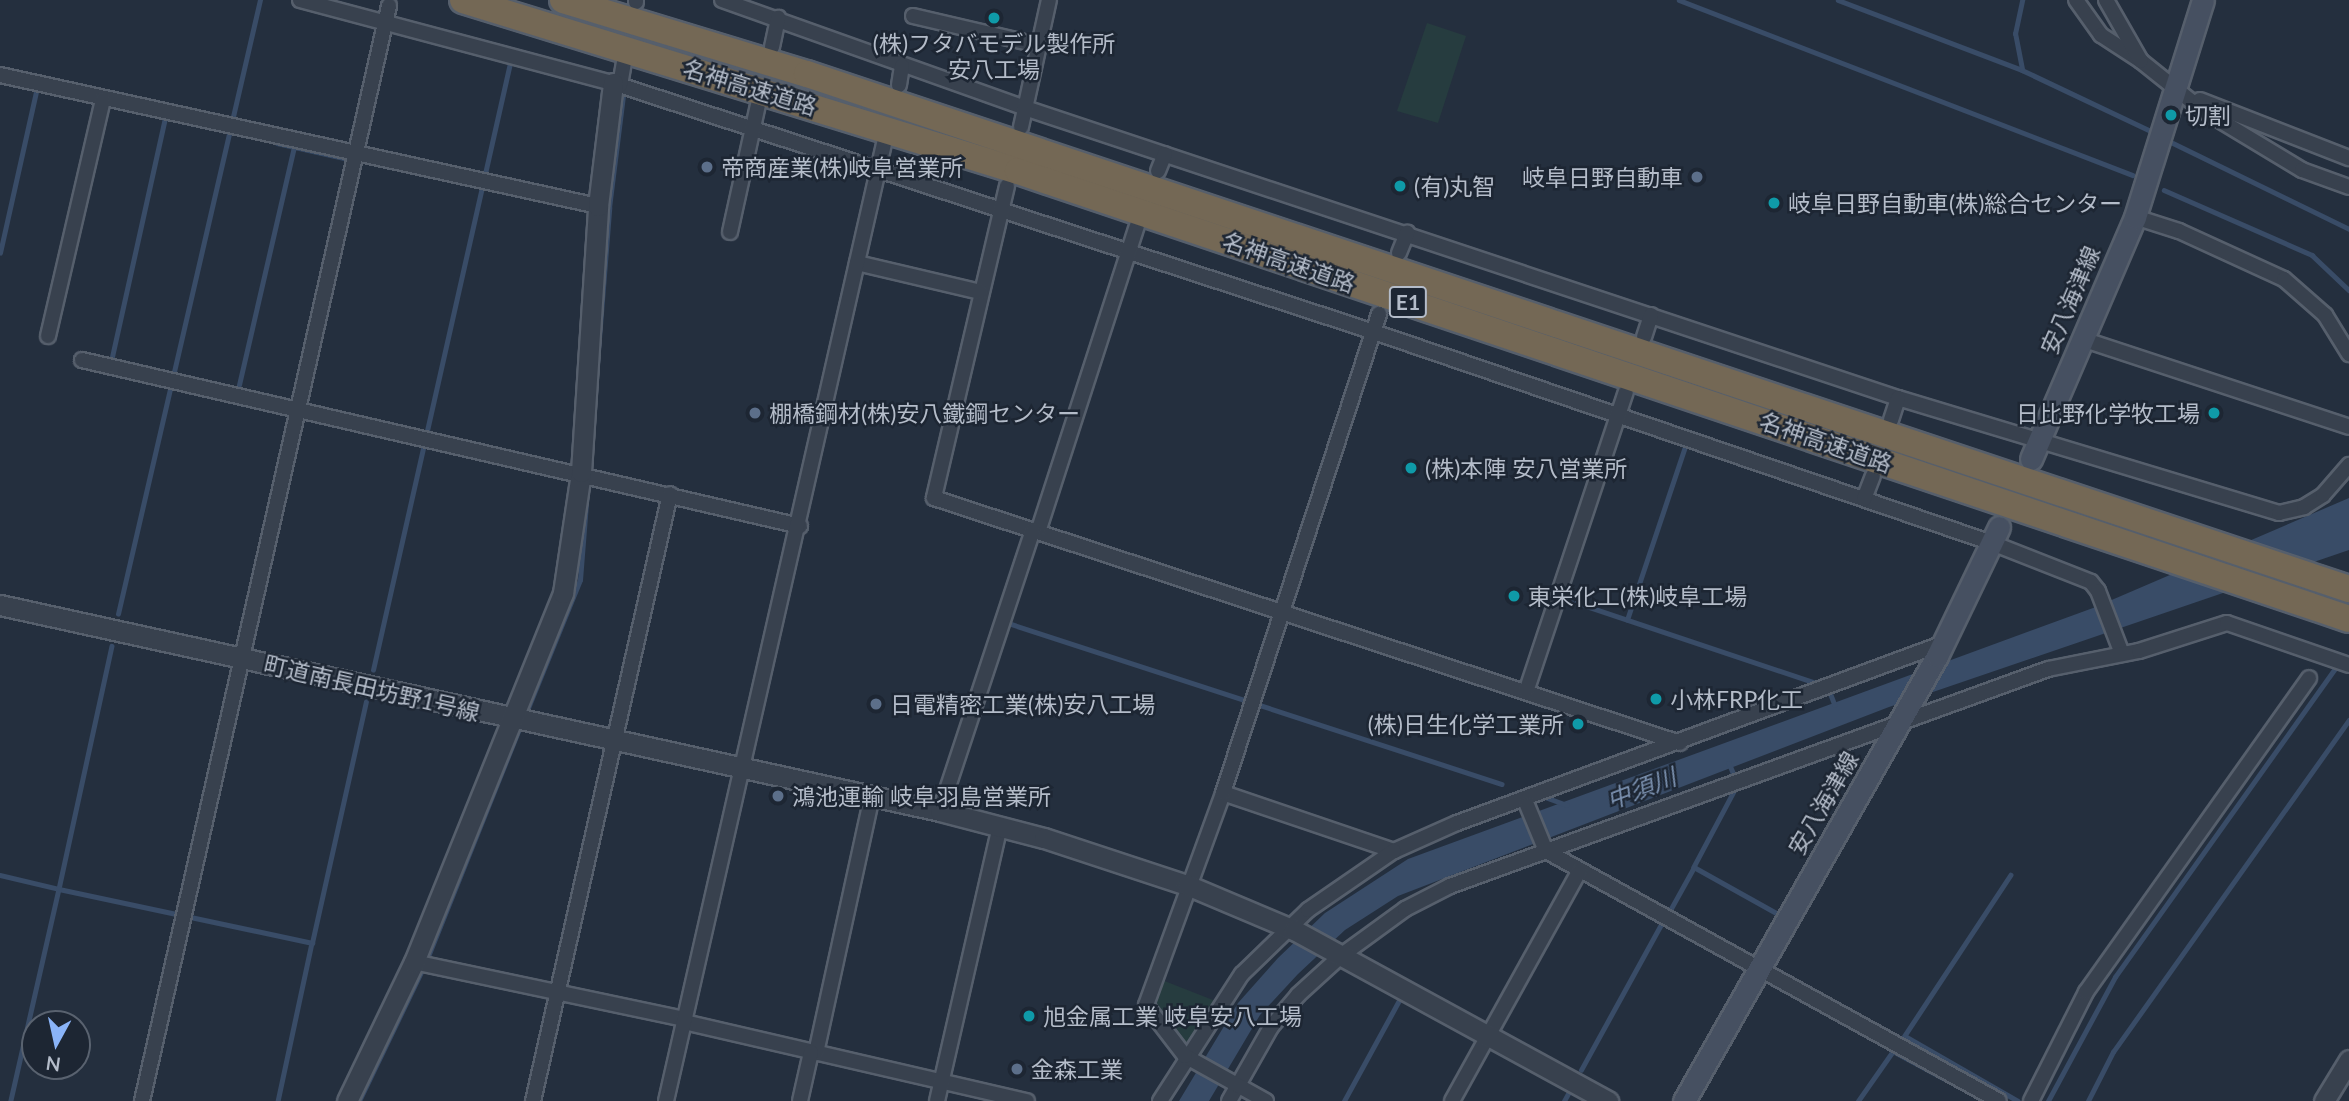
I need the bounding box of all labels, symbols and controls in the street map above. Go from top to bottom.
marker: (株)フタバモデル製作所 安八工場 [986,10,1002,26]
place label: (株)フタバモデル製作所 安八工場 [873,29,1115,83]
street label: 名神高速道路 [680,54,820,120]
place label: 切割 [2185,101,2231,129]
marker: 切割 [2163,107,2179,123]
place label: 帝商産業(株)岐阜営業所 [721,153,963,181]
marker: 帝商産業(株)岐阜営業所 [699,159,715,175]
place label: 岐阜日野自動車 [1522,163,1683,191]
marker: 岐阜日野自動車 [1689,169,1705,185]
place label: (有)丸智 [1414,172,1495,200]
marker: (有)丸智 [1392,178,1408,194]
place label: 岐阜日野自動車(株)総合センター [1788,189,2122,217]
marker: 岐阜日野自動車(株)総合センター [1766,195,1782,211]
street label: 名神高速道路 [1219,226,1359,298]
street label: 安八海津線 [2035,242,2105,358]
road number: E1 [1389,284,1427,320]
place label: 棚橋鋼材(株)安八鐵鋼センター [769,399,1080,427]
place label: 日比野化学牧工場 [2016,399,2200,427]
marker: 棚橋鋼材(株)安八鐵鋼センター [747,405,763,421]
marker: 日比野化学牧工場 [2206,405,2222,421]
street label: 名神高速道路 [1756,406,1896,478]
place label: (株)本陣 安八営業所 [1425,454,1627,482]
marker: (株)本陣 安八営業所 [1403,460,1419,476]
place label: 東栄化工(株)岐阜工場 [1528,582,1747,610]
marker: 東栄化工(株)岐阜工場 [1506,588,1522,604]
street label: 町道南長田坊野1号線 [262,650,482,726]
place label: 小林FRP化工 [1670,685,1803,713]
place label: 日電精密工業(株)安八工場 [890,690,1155,718]
marker: 小林FRP化工 [1648,691,1664,707]
marker: 日電精密工業(株)安八工場 [868,696,884,712]
place label: (株)日生化学工業所 [1368,710,1564,738]
marker: (株)日生化学工業所 [1570,716,1586,732]
street label: 安八海津線 [1782,746,1864,860]
water label: 中須川 [1602,762,1680,814]
place label: 鴻池運輸 岐阜羽島営業所 [792,782,1051,810]
marker: 鴻池運輸 岐阜羽島営業所 [770,788,786,804]
place label: 旭金属工業 岐阜安八工場 [1043,1002,1302,1030]
marker: 旭金属工業 岐阜安八工場 [1021,1008,1037,1024]
north arrow [21,1010,91,1080]
text: N [44,1052,62,1077]
place label: 金森工業 [1031,1055,1123,1083]
marker: 金森工業 [1009,1061,1025,1077]

